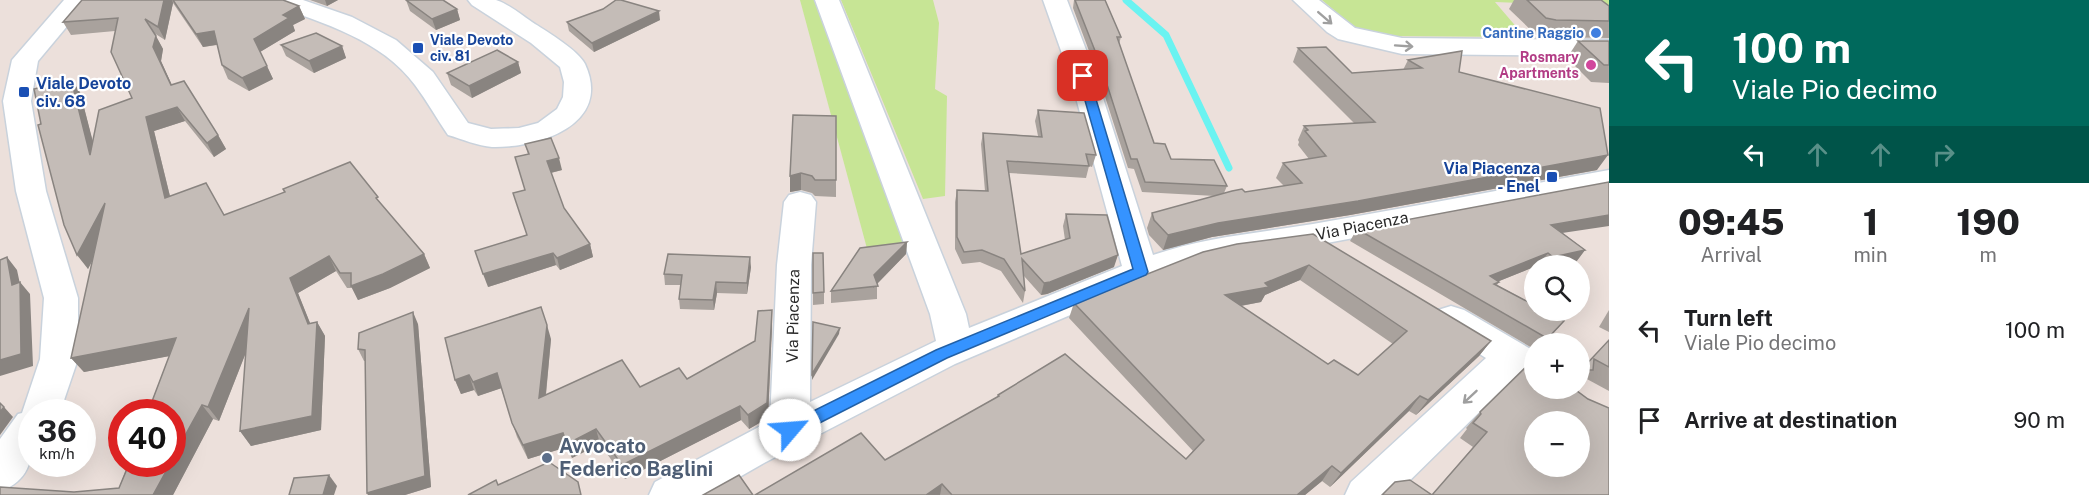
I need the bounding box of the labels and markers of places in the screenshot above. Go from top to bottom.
place label: Cantine Raggio [1482,25,1584,41]
marker: Cantine Raggio [1589,26,1603,40]
place label: Viale Devoto civ. 81 [430,32,513,64]
marker: Viale Devoto civ. 81 [411,41,425,55]
place label: Rosmary Apartments [1499,49,1579,81]
pin [1057,50,1108,101]
marker: Rosmary Apartments [1584,58,1598,72]
place label: Viale Devoto civ. 68 [36,74,131,111]
marker: Viale Devoto civ. 68 [17,85,31,99]
place label: Via Piacenza - Enel [1443,159,1540,196]
marker: Via Piacenza - Enel [1545,170,1559,184]
place label: Avvocato Federico Baglini [559,434,713,481]
marker: Avvocato Federico Baglini [540,451,554,465]

